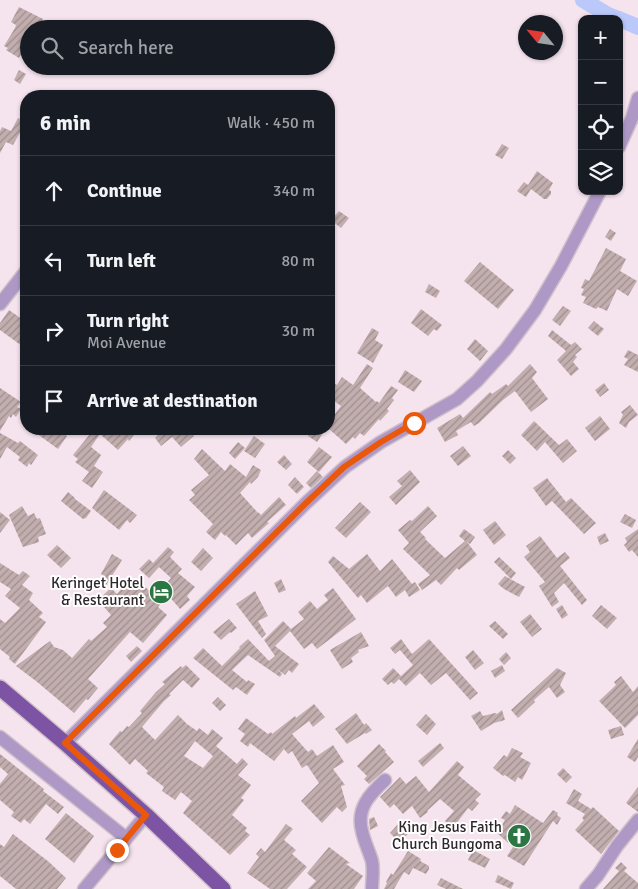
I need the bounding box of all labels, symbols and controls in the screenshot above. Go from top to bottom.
north arrow [518,15,563,60]
map controls [578,15,623,195]
button: + [578,15,623,60]
search box [20,20,335,75]
icon: search [38,34,66,62]
text: Search here [78,36,174,60]
button: − [578,60,623,105]
button: locate [578,105,623,150]
text: 6 min [40,110,91,136]
text: Walk · 450 m [227,113,315,133]
button: layers [578,150,623,195]
icon: ahead [40,177,68,205]
text: Continue [87,179,162,203]
text: 340 m [273,181,315,201]
icon: left [40,247,68,275]
text: Turn left [87,249,156,273]
text: 80 m [281,251,315,271]
text: Turn right [87,309,169,333]
icon: right [40,317,68,345]
text: 30 m [281,321,315,341]
text: Moi Avenue [87,333,166,353]
icon: arrive [40,387,68,415]
text: Arrive at destination [87,389,258,413]
route start [403,412,426,435]
place label: Keringet Hotel & Restaurant [51,574,144,609]
hotel icon: Keringet Hotel & Restaurant [148,579,174,605]
place label: King Jesus Faith Church Bungoma [392,818,502,853]
church icon: King Jesus Faith Church Bungoma [506,823,532,849]
route end [106,839,129,862]

